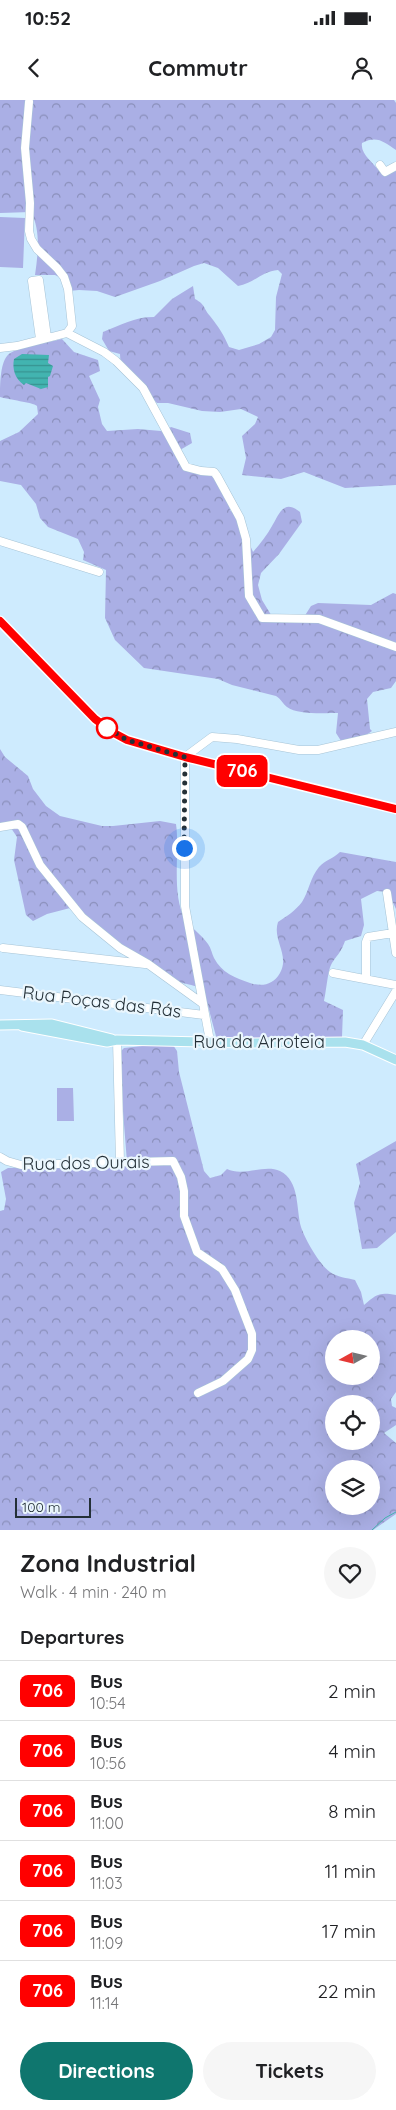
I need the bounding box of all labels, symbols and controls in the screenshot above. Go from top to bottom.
text: 10:52 [25,6,71,30]
icon: back [20,54,48,82]
text: Commutr [148,54,248,82]
icon: person [348,54,376,82]
unlabelled marker [96,717,118,739]
line badge: 706 [213,755,271,787]
text: 706 [227,759,257,782]
your location [172,836,197,861]
street label: Rua Poças das Rás [21,980,183,1023]
street label: Rua da Arroteia [193,1030,325,1053]
street label: Rua dos Ourais [22,1150,150,1175]
north arrow [325,1330,380,1385]
map controls [325,1330,380,1515]
button: locate [325,1395,380,1450]
button: layers [325,1460,380,1515]
scale bar [15,1495,91,1518]
text: 100 m [22,1498,60,1516]
button: heart [324,1547,376,1599]
text: Zona Industrial [20,1548,196,1578]
text: Walk · 4 min · 240 m [20,1582,167,1602]
text: Departures [20,1625,124,1649]
text: Bus [90,1669,123,1693]
text: 706 [32,1679,63,1702]
text: 2 min [328,1679,376,1703]
text: 10:54 [90,1693,126,1713]
text: Bus [90,1729,123,1753]
text: 706 [32,1739,63,1762]
text: 4 min [328,1739,376,1763]
text: 10:56 [90,1753,126,1773]
text: Bus [90,1789,123,1813]
text: 706 [32,1799,63,1822]
text: 8 min [328,1799,376,1823]
text: 11:00 [90,1813,124,1833]
text: Bus [90,1849,123,1873]
text: 706 [32,1859,63,1882]
text: 11 min [324,1859,376,1883]
text: 11:03 [90,1873,123,1893]
text: Bus [90,1909,123,1933]
text: 706 [32,1919,63,1942]
text: 17 min [322,1919,376,1943]
text: 11:09 [90,1933,123,1953]
text: Bus [90,1969,123,1993]
text: 706 [32,1979,63,2002]
text: 22 min [317,1979,376,2003]
text: 11:14 [90,1993,119,2013]
button: Directions [20,2042,193,2100]
button: Tickets [203,2042,376,2100]

